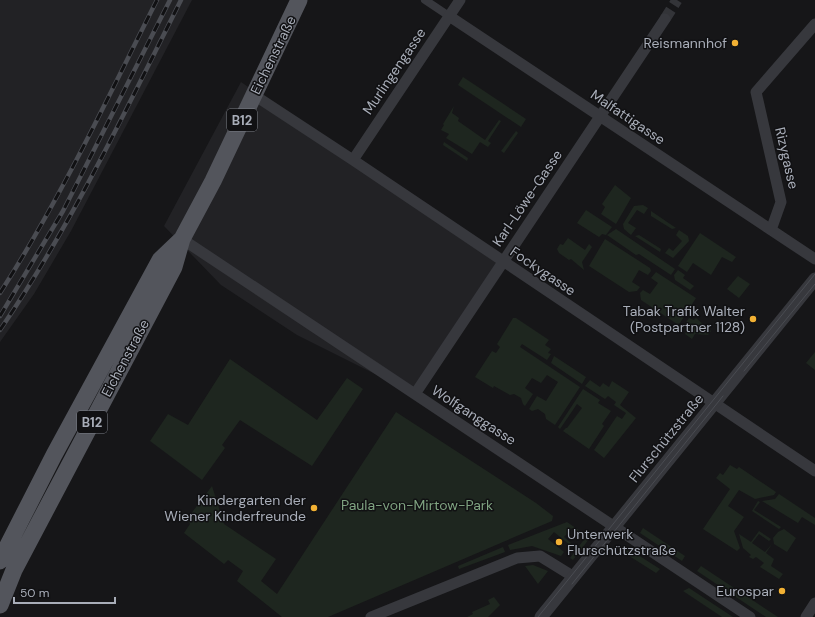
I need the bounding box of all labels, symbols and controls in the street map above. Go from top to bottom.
street label: Eichenstraße [246,13,300,97]
street label: Murlingengasse [358,24,430,118]
place label: Reismannhof [643,34,727,52]
marker: Reismannhof [730,38,740,48]
street label: Malfattigasse [587,85,669,149]
road number: B12 [227,109,257,131]
street label: Rizygasse [771,125,803,191]
street label: Karl-Löwe-Gasse [488,146,566,250]
street label: Fockygasse [507,242,579,300]
place label: Tabak Trafik Walter (Postpartner 1128) [623,302,745,336]
marker: Tabak Trafik Walter (Postpartner 1128) [748,314,758,324]
street label: Eichenstraße [97,316,153,400]
street label: Wolfganggasse [428,381,520,449]
street label: Flurschützstraße [625,390,707,486]
road number: B12 [77,411,107,433]
place label: Kindergarten der Wiener Kinderfreunde [164,491,306,525]
park label: Paula-von-Mirtow-Park [341,496,493,514]
marker: Kindergarten der Wiener Kinderfreunde [309,503,319,513]
place label: Unterwerk Flurschützstraße [567,525,676,559]
marker: Unterwerk Flurschützstraße [554,537,564,547]
scale bar [14,579,115,605]
place label: Eurospar [716,582,774,600]
text: 50 m [20,585,49,601]
marker: Eurospar [777,586,787,596]

